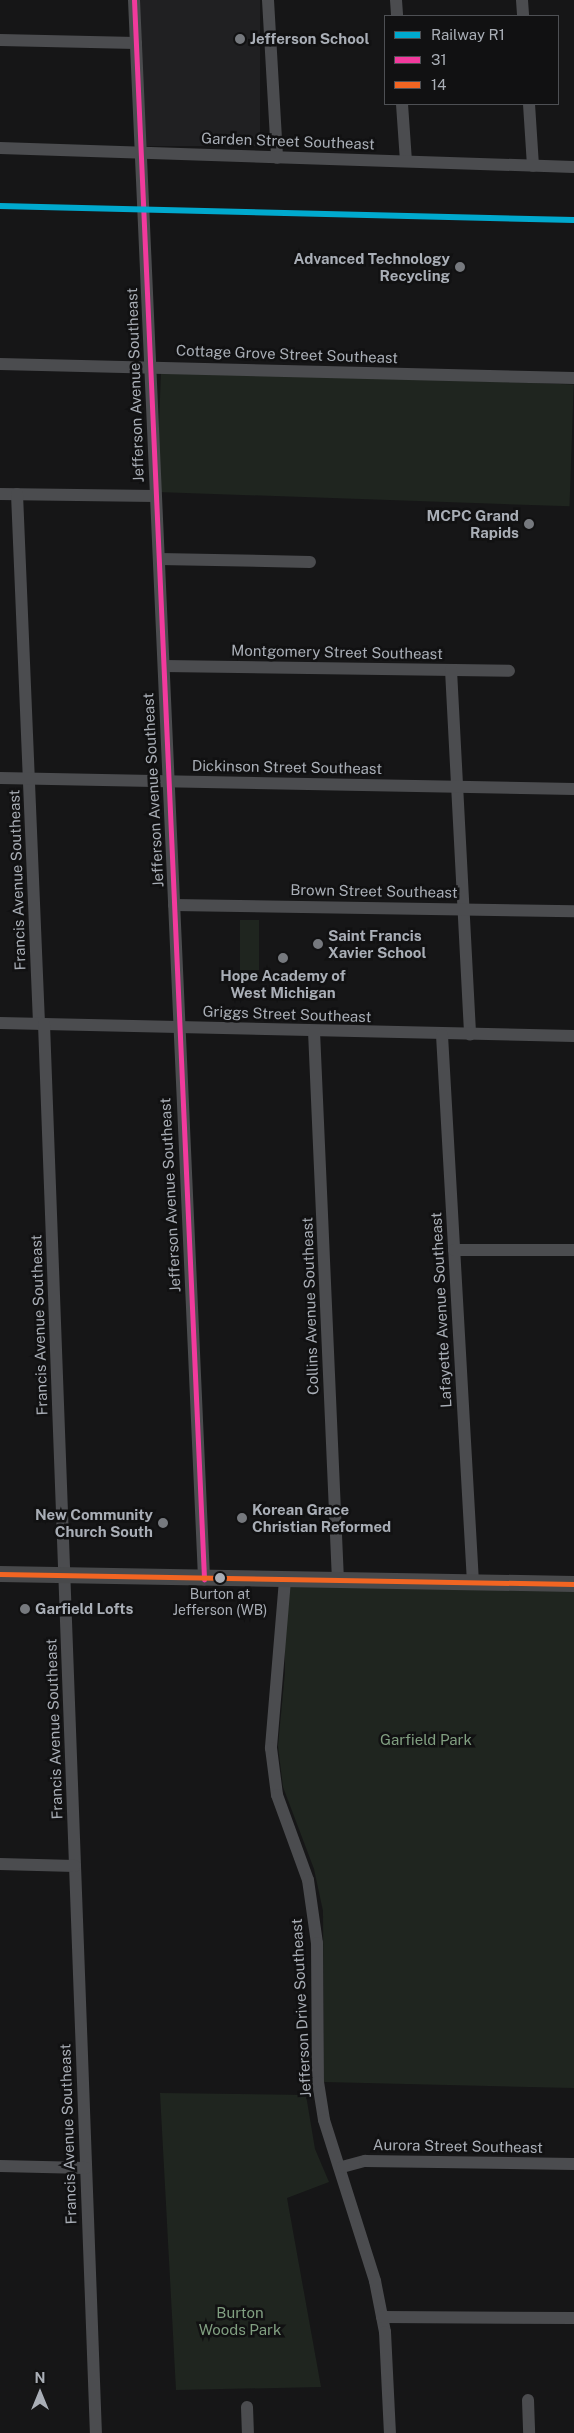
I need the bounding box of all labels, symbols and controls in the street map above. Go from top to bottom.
legend [384,15,559,105]
text: Railway R1 [431,26,505,43]
place label: Jefferson School [250,30,369,48]
marker: Jefferson School [234,33,246,45]
text: 31 [431,51,447,68]
text: 14 [431,76,447,93]
street label: Garden Street Southeast [201,129,375,153]
place label: Advanced Technology Recycling [294,249,450,284]
marker: Advanced Technology Recycling [454,261,466,273]
street label: Jefferson Avenue Southeast [123,287,147,483]
street label: Cottage Grove Street Southeast [176,341,398,367]
place label: MCPC Grand Rapids [427,506,519,541]
marker: MCPC Grand Rapids [523,518,535,530]
street label: Montgomery Street Southeast [231,641,443,663]
street label: Jefferson Avenue Southeast [139,692,167,888]
street label: Dickinson Street Southeast [192,756,382,778]
street label: Francis Avenue Southeast [5,789,29,971]
street label: Brown Street Southeast [290,881,458,901]
place label: Saint Francis Xavier School [328,926,426,961]
marker: Saint Francis Xavier School [312,938,324,950]
marker: Hope Academy of West Michigan [277,952,289,964]
place label: Hope Academy of West Michigan [220,966,346,1001]
street label: Griggs Street Southeast [202,1002,372,1026]
street label: Jefferson Avenue Southeast [156,1097,184,1293]
street label: Lafayette Avenue Southeast [427,1212,455,1408]
street label: Collins Avenue Southeast [298,1217,322,1395]
street label: Francis Avenue Southeast [27,1234,51,1416]
place label: Korean Grace Christian Reformed [252,1500,391,1535]
place label: New Community Church South [35,1505,153,1540]
marker: Korean Grace Christian Reformed [236,1512,248,1524]
marker: New Community Church South [157,1517,169,1529]
marker: Burton at Jefferson (WB) [215,1573,225,1583]
place label: Burton at Jefferson (WB) [173,1586,267,1618]
place label: Garfield Lofts [35,1600,133,1618]
marker: Garfield Lofts [19,1603,31,1615]
street label: Francis Avenue Southeast [42,1638,66,1820]
park label: Garfield Park [380,1731,472,1749]
street label: Jefferson Drive Southeast [287,1918,315,2098]
street label: Francis Avenue Southeast [56,2043,80,2225]
street label: Aurora Street Southeast [373,2136,543,2156]
park label: Burton Woods Park [199,2303,281,2338]
north arrow [15,2368,65,2418]
text: N [35,2370,45,2386]

